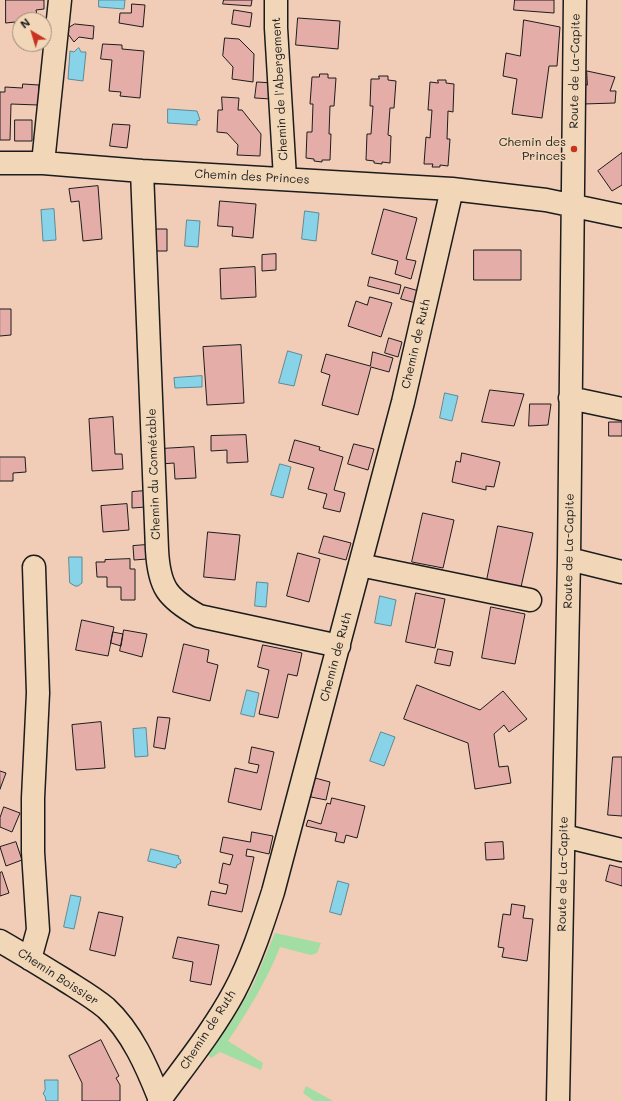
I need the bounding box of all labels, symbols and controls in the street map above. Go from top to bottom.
north arrow [12,12,52,52]
street label: Route de La-Capite [567,13,583,129]
text: N [17,14,33,31]
street label: Chemin de l'Abergement [269,17,291,161]
place label: Chemin des Princes [499,135,566,163]
marker: Chemin des Princes [569,144,579,154]
street label: Chemin des Princes [194,167,310,187]
street label: Chemin de Ruth [399,298,433,390]
street label: Chemin du Connétable [145,408,163,540]
street label: Route de La-Capite [561,493,577,609]
street label: Chemin de Ruth [317,611,355,703]
street label: Route de La-Capite [555,816,571,932]
street label: Chemin Boissier [15,945,101,1009]
street label: Chemin de Ruth [177,988,239,1072]

